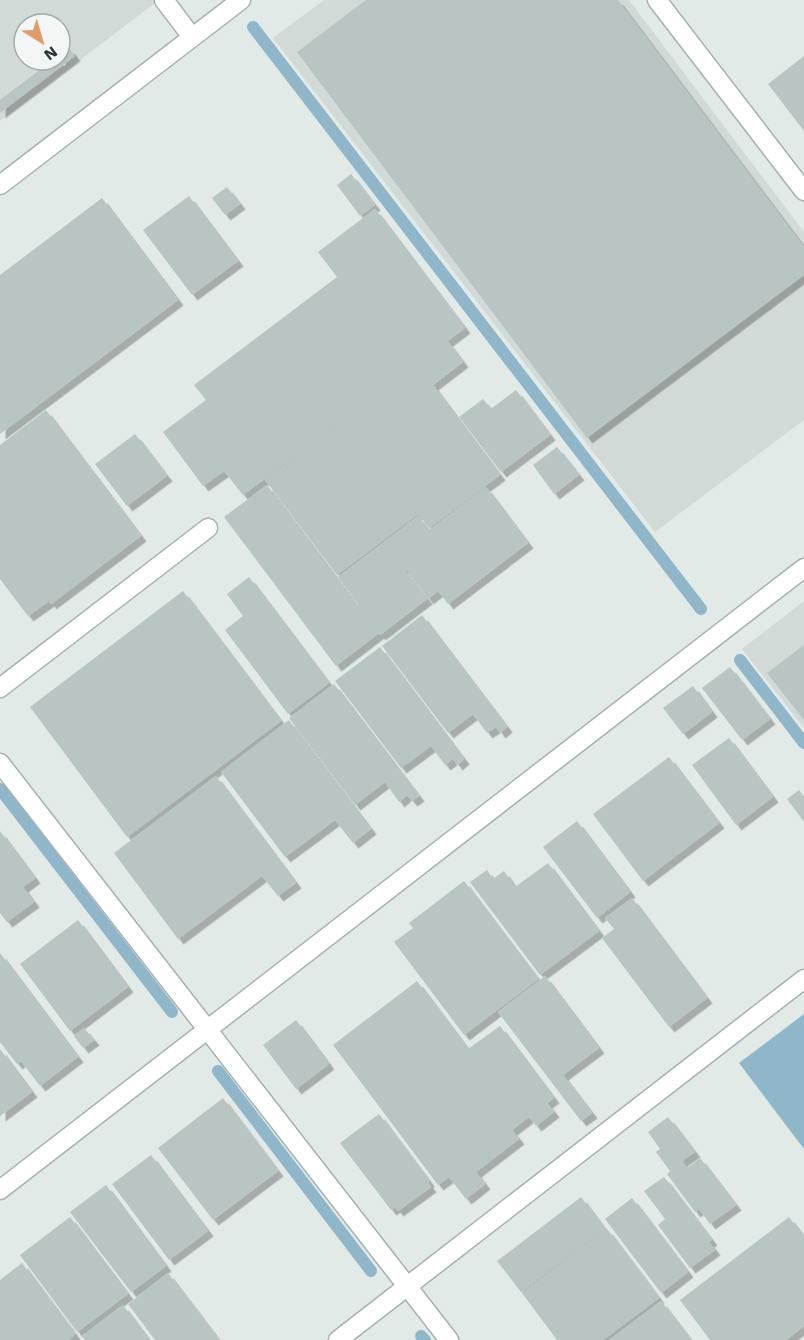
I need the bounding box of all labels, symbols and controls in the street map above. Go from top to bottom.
north arrow [12,12,72,72]
text: N [40,42,61,65]

